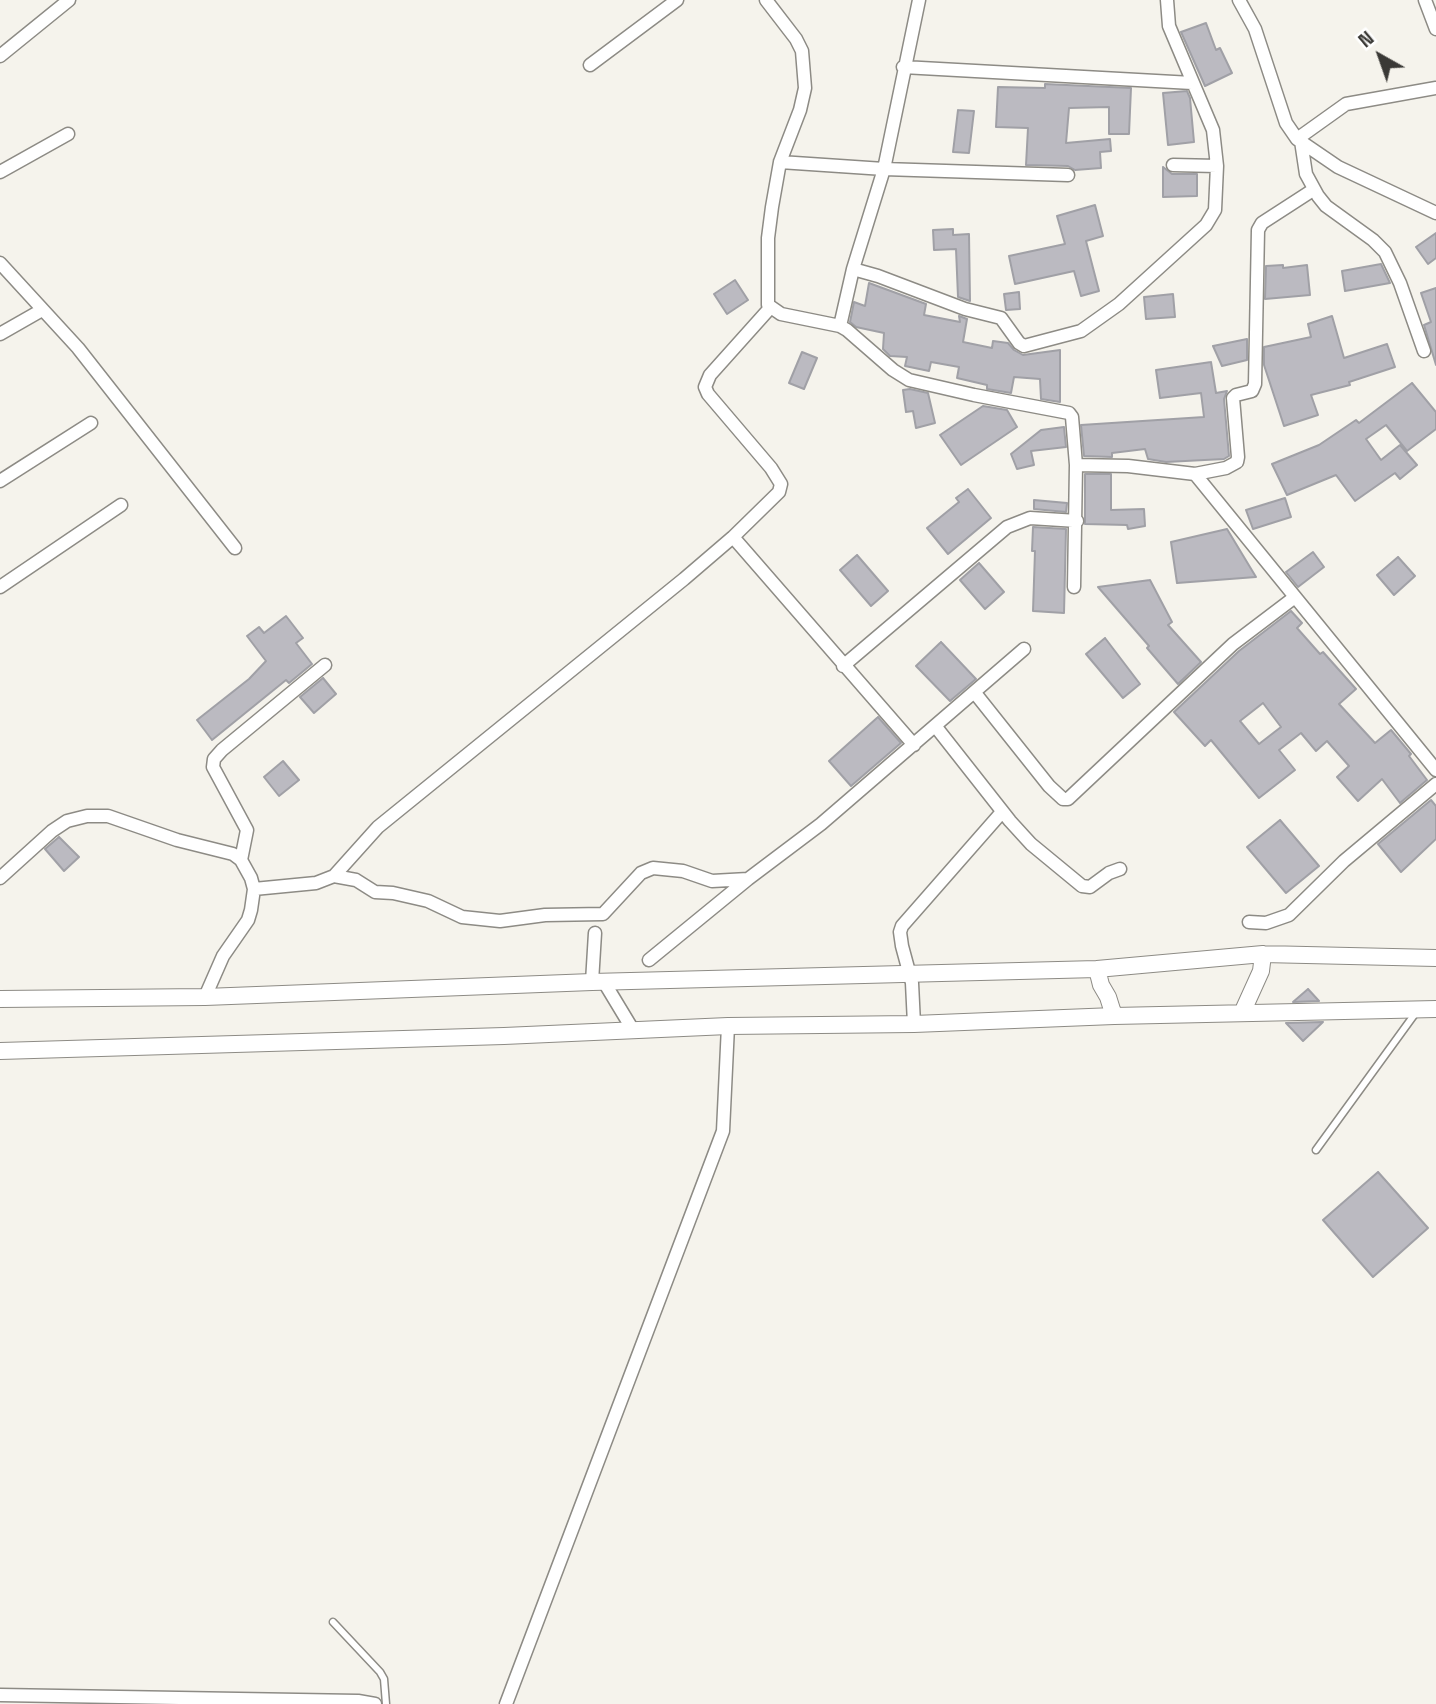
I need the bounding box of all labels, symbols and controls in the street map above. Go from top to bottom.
north arrow [1345,21,1415,91]
text: N [1353,26,1379,53]

